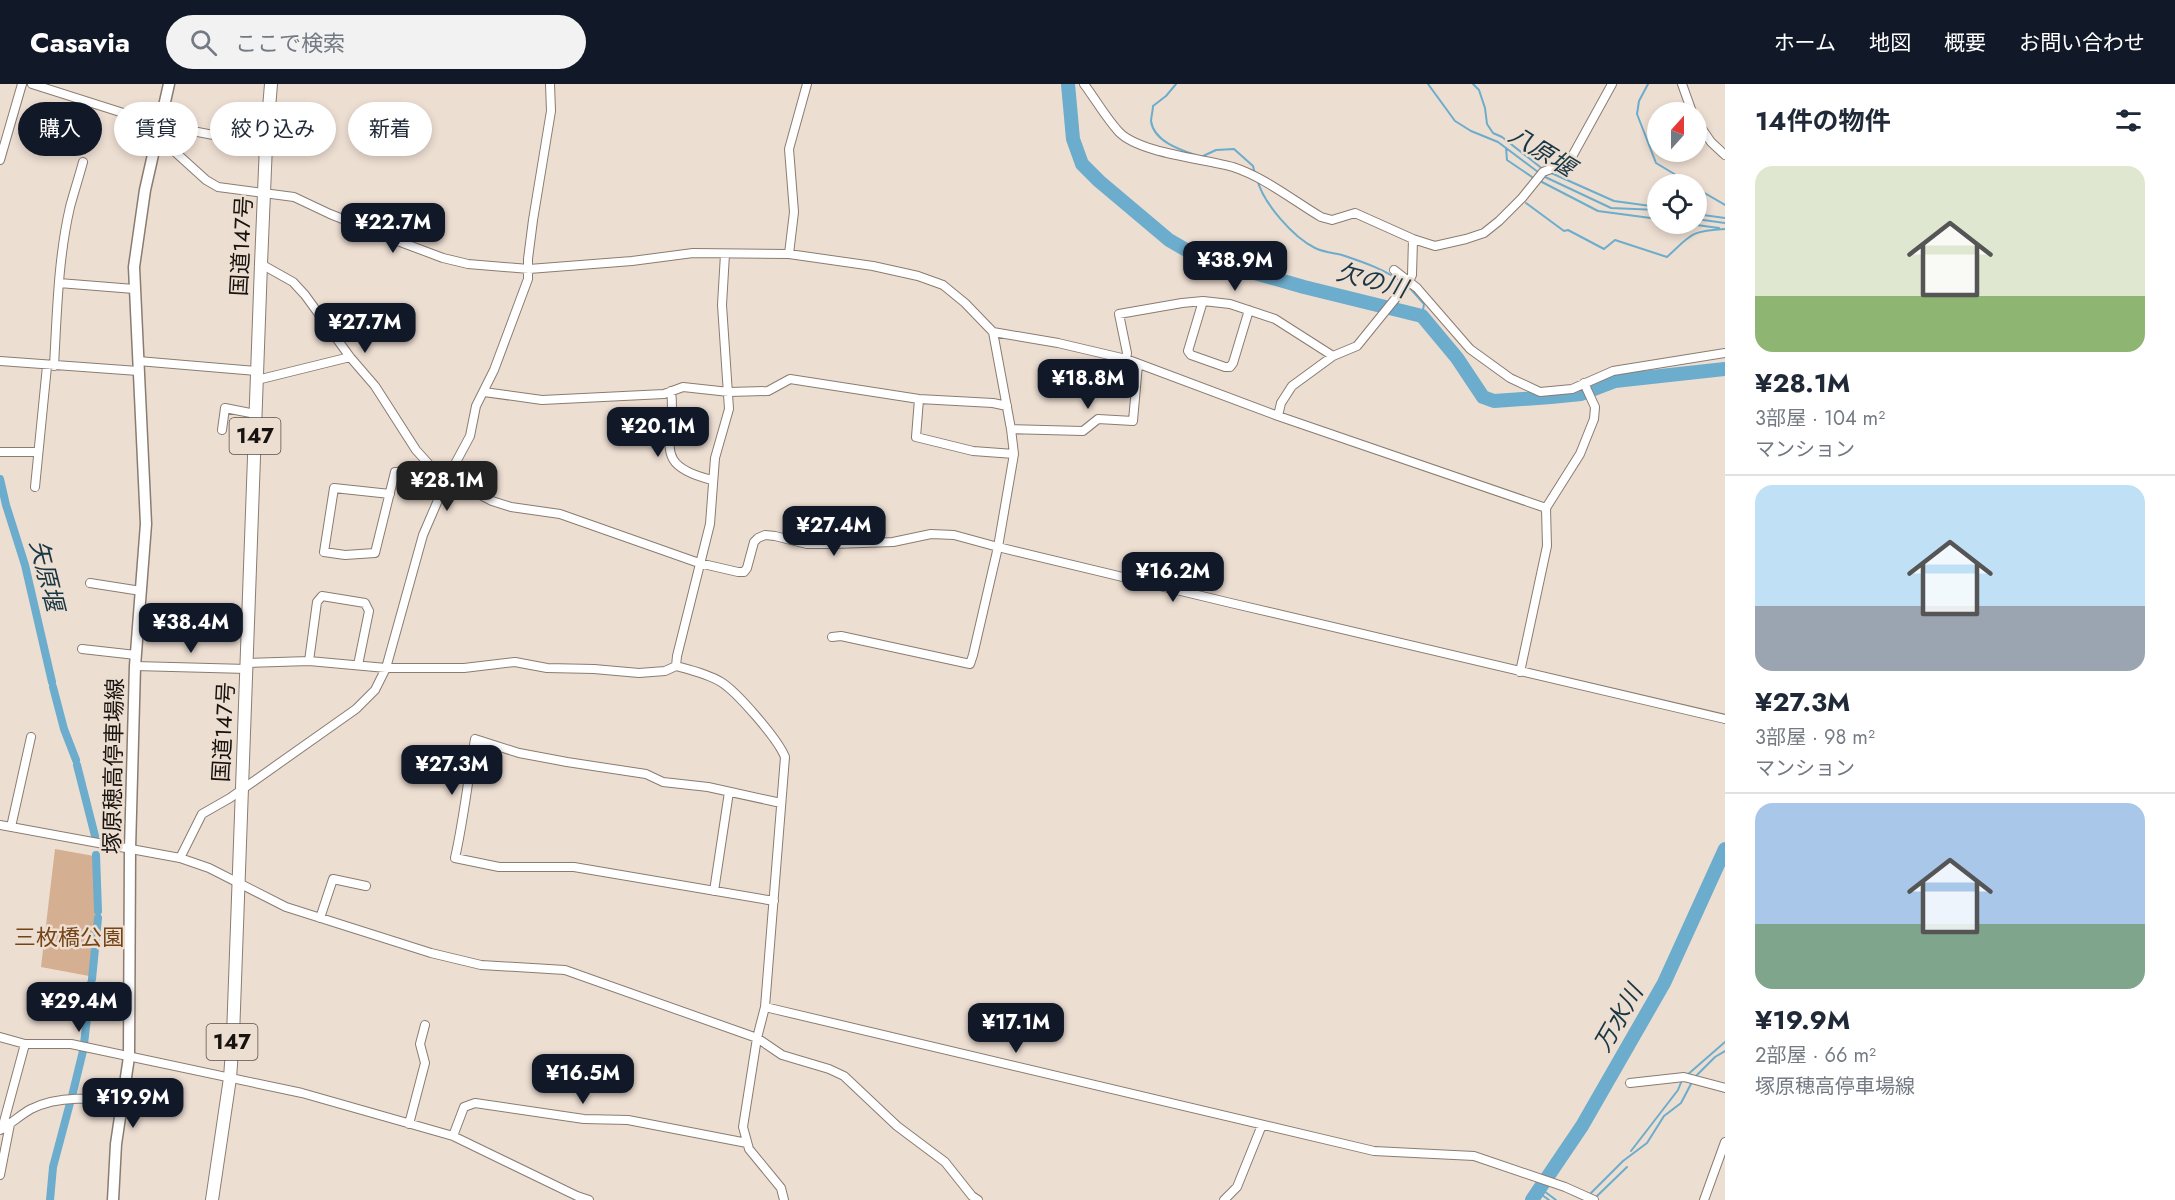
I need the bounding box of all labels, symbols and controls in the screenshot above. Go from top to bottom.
search box [166,15,586,69]
text: Casavia [30,22,130,63]
icon: search [187,26,220,59]
text: ここで検索 [235,27,345,59]
text: ホーム [1774,28,1836,58]
text: 地図 [1869,28,1911,58]
text: 概要 [1944,28,1986,58]
text: お問い合わせ [2019,28,2145,58]
chip: 購入 [18,102,102,156]
chip: 賃貸 [114,102,198,156]
chip: 絞り込み [210,102,336,156]
chip: 新着 [348,102,432,156]
north arrow [1647,102,1707,162]
map controls [1647,102,1707,234]
text: 14件の物件 [1755,102,1890,140]
icon: filters [2112,104,2145,137]
water label: 八原堰 [1502,117,1585,187]
button: locate [1647,174,1707,234]
street label: 国道147号 [222,195,260,297]
pin: ¥22.7M [344,203,442,254]
icon: home [1896,205,2004,313]
text: ¥22.7M [355,208,431,237]
pin: ¥38.9M [1186,241,1284,292]
text: ¥38.9M [1197,246,1273,275]
water label: 欠の川 [1333,254,1414,307]
pin: ¥27.7M [316,303,414,354]
text: ¥27.7M [329,308,401,337]
pin: ¥18.8M [1039,359,1137,410]
text: ¥18.8M [1052,364,1124,393]
text: ¥28.1M [1755,364,1850,402]
text: 3部屋 · 104 m² [1755,404,1885,433]
pin: ¥20.1M [609,407,707,458]
text: ¥20.1M [621,412,695,441]
road number: 147 [230,418,280,454]
text: マンション [1755,435,1855,464]
pin: ¥28.1M [398,461,496,512]
text: ¥28.1M [410,466,484,495]
pin: ¥27.4M [785,506,883,557]
text: ¥27.4M [797,511,871,540]
icon: home [1896,524,2004,632]
water label: 矢原堰 [21,536,74,618]
pin: ¥16.2M [1124,552,1222,603]
text: ¥16.2M [1136,557,1210,586]
pin: ¥38.4M [142,603,240,654]
text: ¥38.4M [153,608,229,637]
street label: 塚原穂高停車場線 [95,678,131,854]
street label: 国道147号 [204,681,242,783]
text: ¥27.3M [1755,683,1850,721]
text: 3部屋 · 98 m² [1755,723,1875,752]
pin: ¥27.3M [403,745,501,796]
text: ¥27.3M [415,750,489,779]
text: マンション [1755,754,1855,783]
icon: home [1896,842,2004,950]
park label: 三枚橋公園 [14,921,124,953]
water label: 万水川 [1585,975,1653,1058]
pin: ¥29.4M [30,982,128,1033]
text: ¥29.4M [41,987,117,1016]
text: ¥19.9M [1755,1001,1850,1039]
pin: ¥17.1M [967,1003,1065,1054]
text: ¥17.1M [982,1008,1050,1037]
road number: 147 [206,1024,258,1060]
text: 2部屋 · 66 m² [1755,1041,1876,1070]
pin: ¥16.5M [534,1054,632,1105]
text: ¥16.5M [546,1059,620,1088]
text: 塚原穂高停車場線 [1755,1072,1915,1101]
pin: ¥19.9M [84,1078,182,1129]
text: ¥19.9M [96,1083,170,1112]

